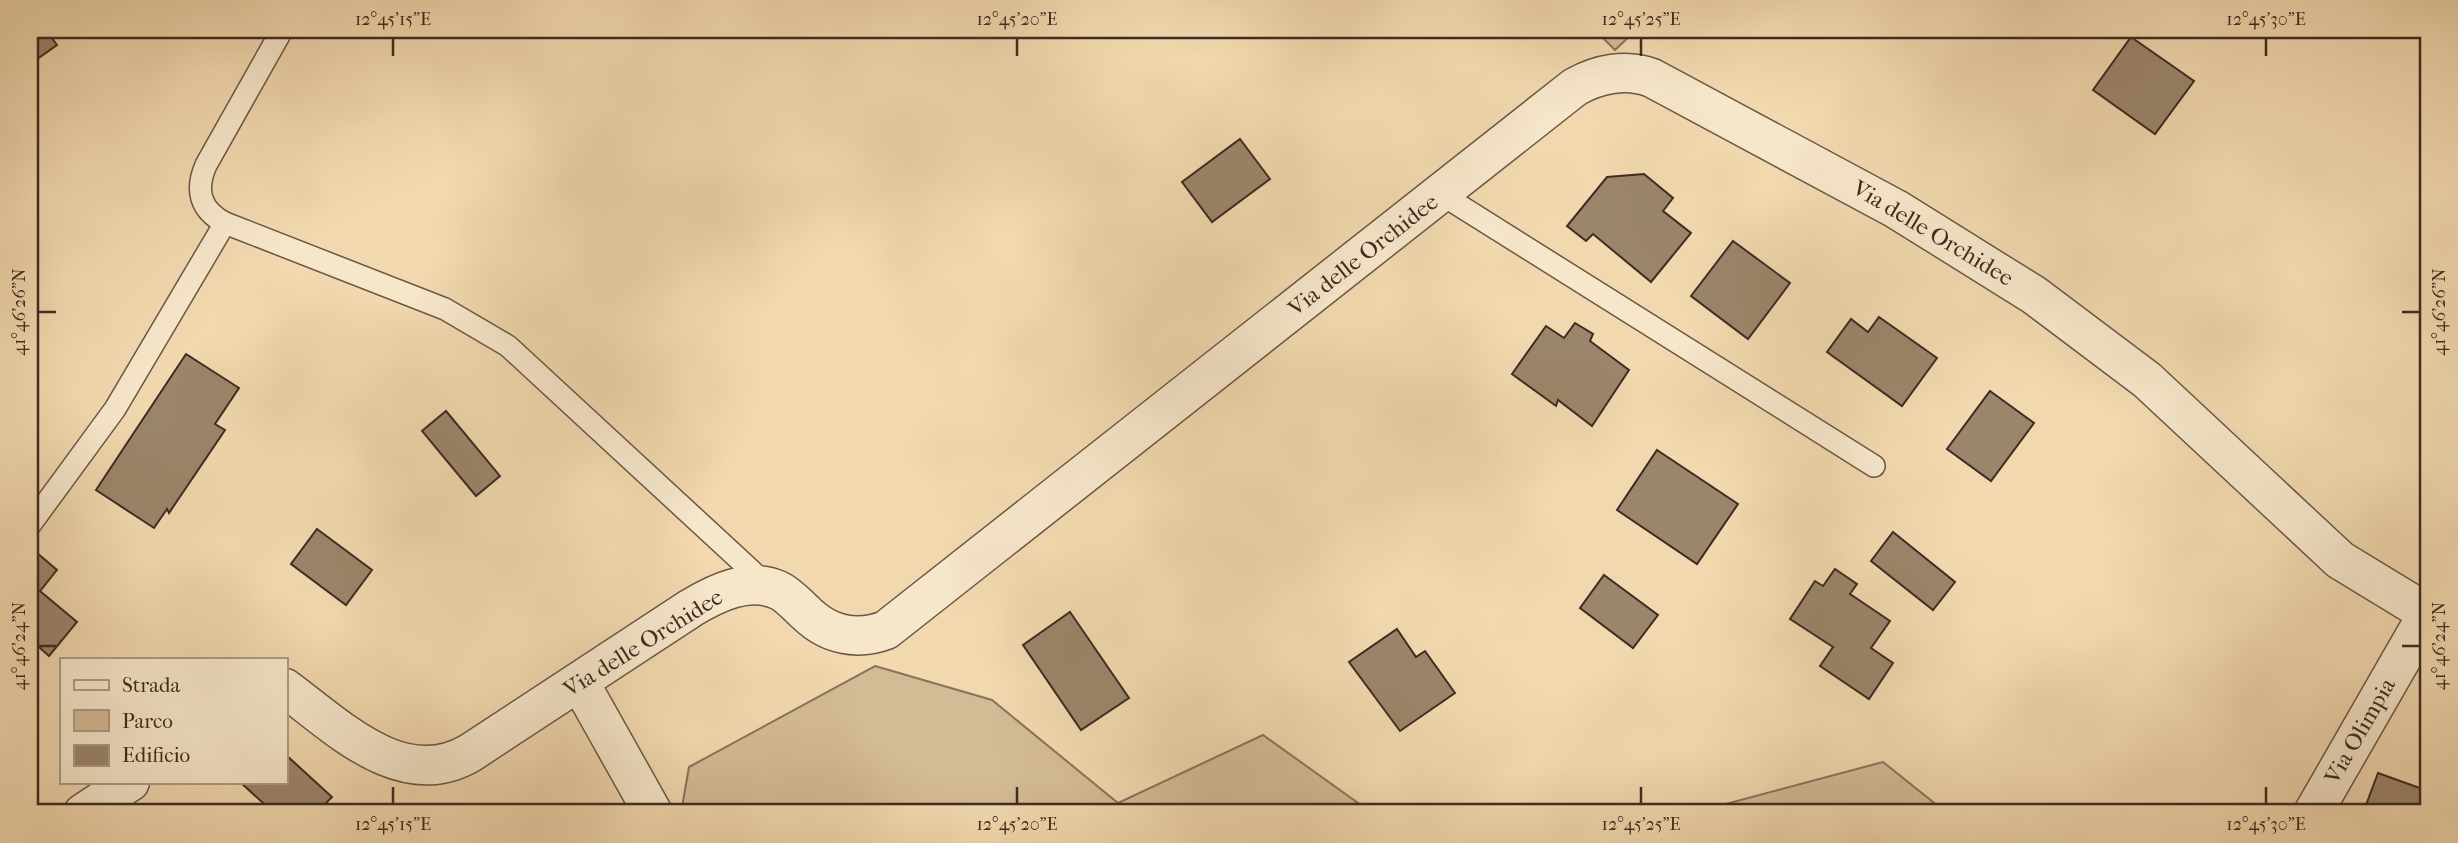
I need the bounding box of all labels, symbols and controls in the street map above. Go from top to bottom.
text: 12°45'15"E [355,9,431,30]
text: 12°45'20"E [976,9,1058,30]
text: 12°45'25"E [1601,9,1681,30]
text: 12°45'30"E [2226,9,2306,30]
street label: Via delle Orchidee [1847,174,2018,292]
street label: Via delle Orchidee [1282,188,1443,323]
text: 41°46'26"N [9,268,30,356]
text: 41°46'26"N [2429,268,2450,356]
street label: Via delle Orchidee [558,583,728,703]
text: 41°46'24"N [9,601,30,690]
text: 41°46'24"N [2429,601,2450,690]
legend [60,658,287,784]
text: Strada [122,673,180,697]
street label: Via Olimpia [2318,673,2401,790]
text: Parco [122,709,173,733]
text: Edificio [122,743,190,767]
text: 12°45'15"E [355,814,431,835]
text: 12°45'20"E [976,814,1058,835]
text: 12°45'25"E [1601,814,1681,835]
text: 12°45'30"E [2226,814,2306,835]

